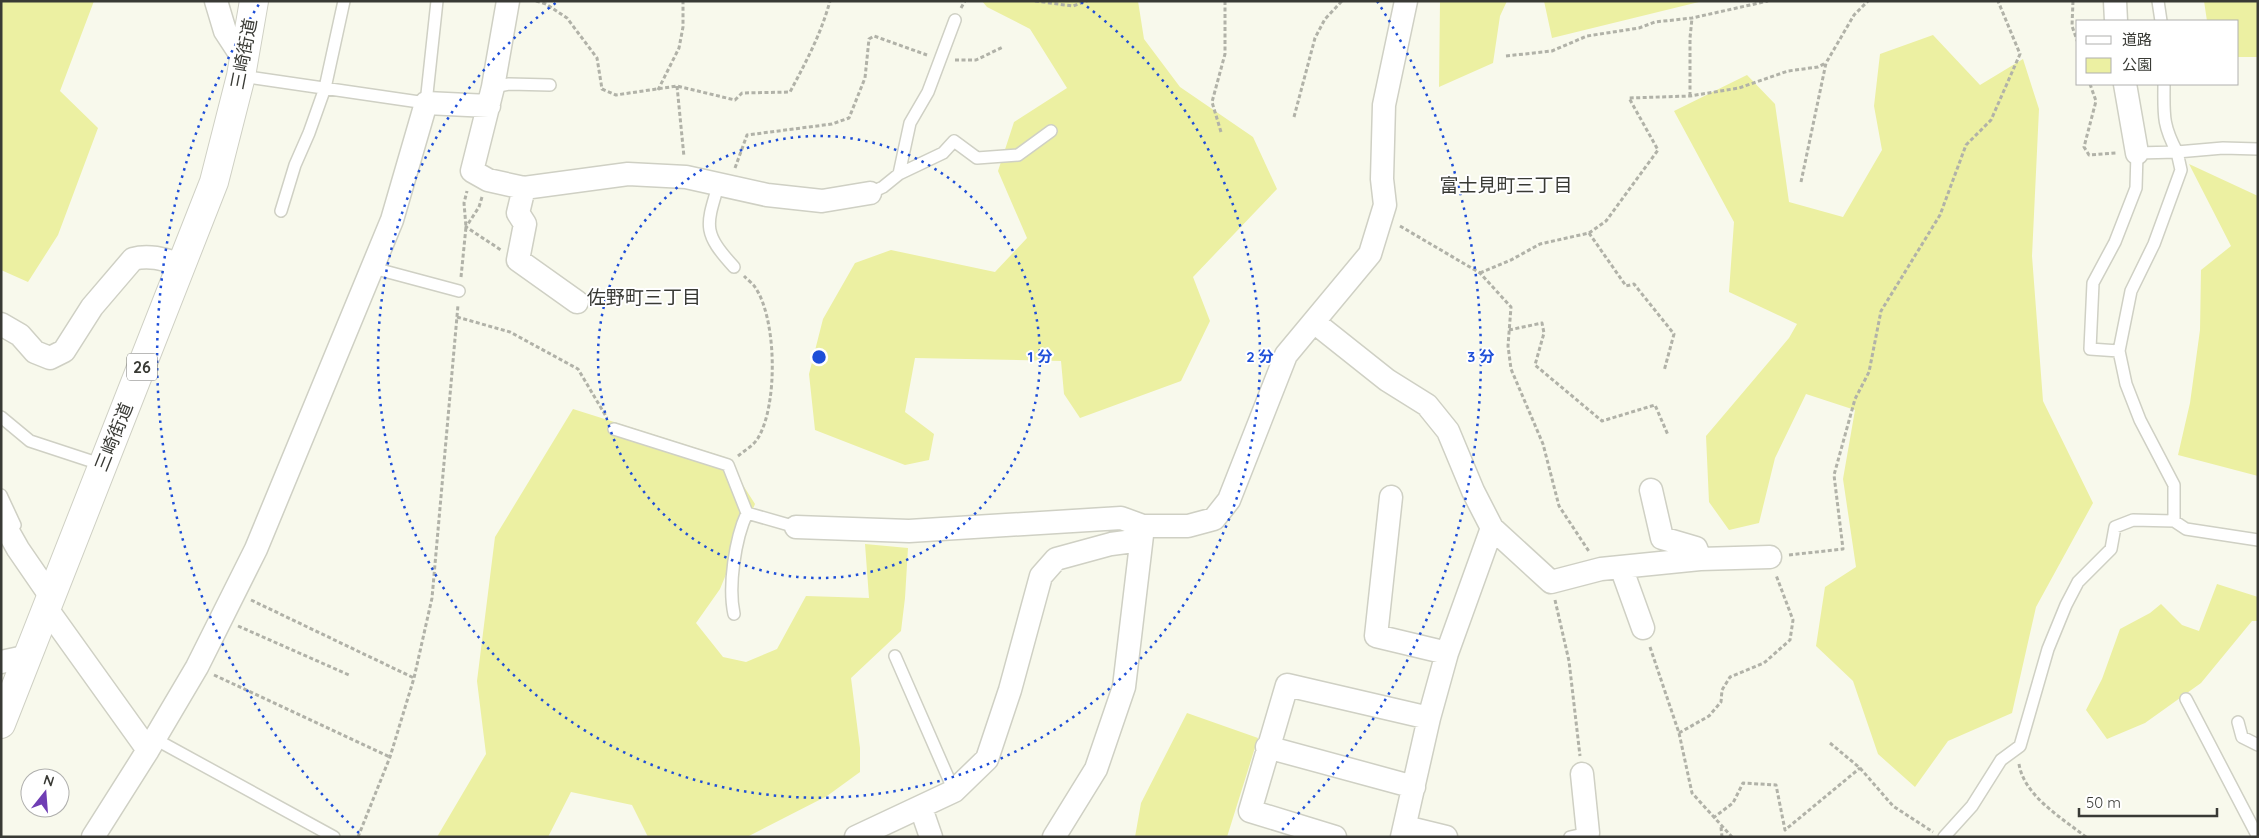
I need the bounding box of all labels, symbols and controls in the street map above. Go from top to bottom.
street label: 三崎街道 [225,16,262,91]
legend [2076,20,2239,85]
text: 道路 [2122,30,2152,49]
text: 公園 [2122,55,2152,74]
district label: 富士見町三丁目 [1439,173,1573,197]
district label: 佐野町三丁目 [587,285,701,309]
text: 1 分 [1027,347,1053,366]
text: 2 分 [1246,347,1274,366]
text: 3 分 [1467,347,1495,366]
centre of rings [810,348,828,366]
road number: 26 [127,354,157,381]
street label: 三崎街道 [89,399,138,474]
north arrow [20,768,70,818]
text: N [41,770,56,791]
scale bar [2079,786,2216,818]
text: 50 m [2086,793,2121,812]

